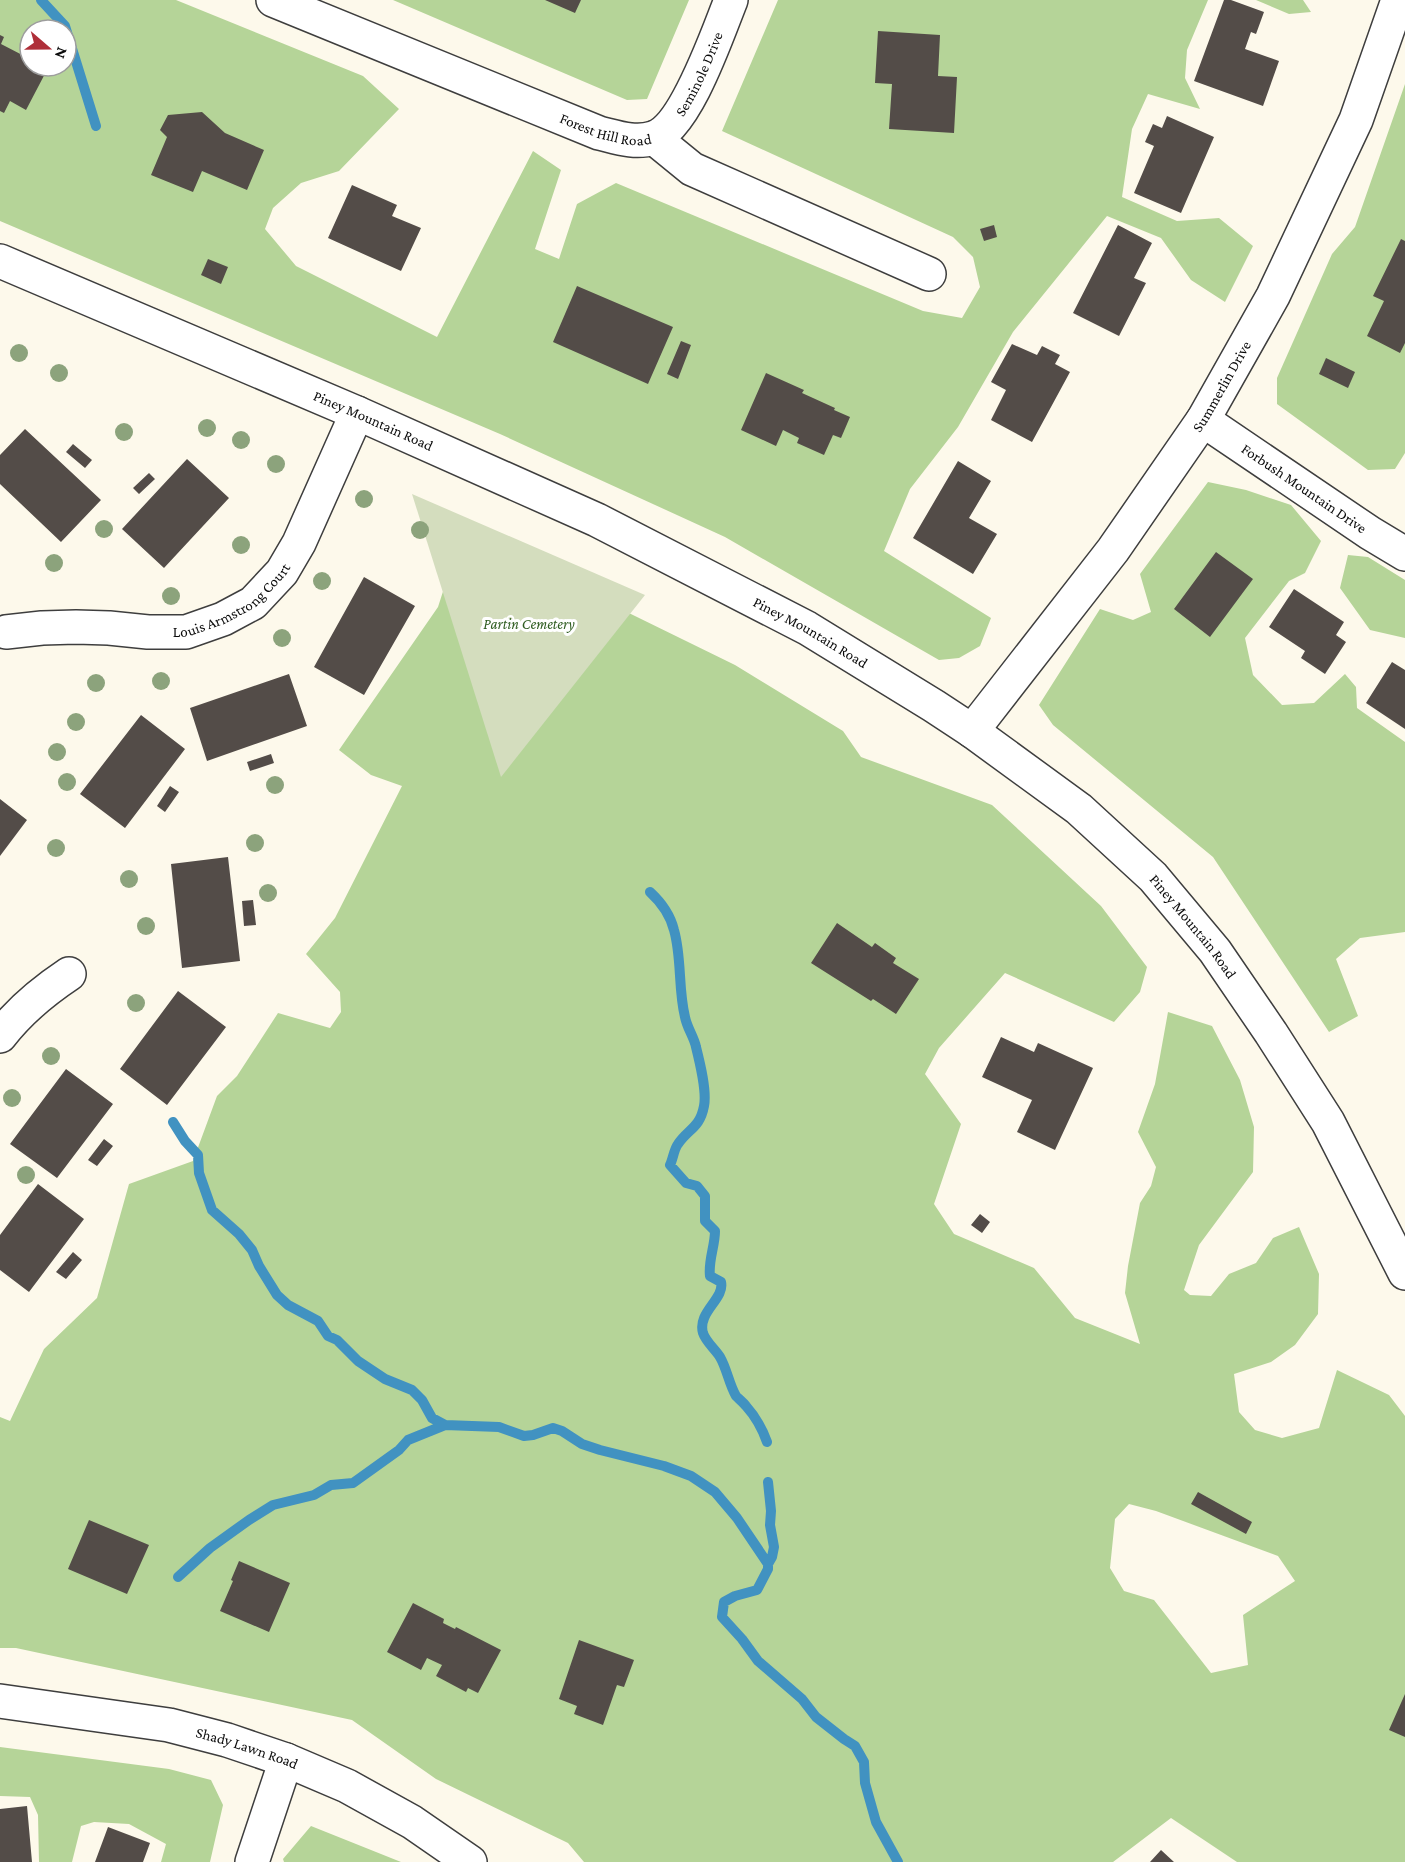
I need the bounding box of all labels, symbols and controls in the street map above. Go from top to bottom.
north arrow [18,18,78,78]
street label: Seminole Drive [672,29,726,119]
text: N [52,45,71,61]
street label: Forest Hill Road [558,110,653,148]
street label: Summerlin Drive [1189,338,1254,435]
street label: Piney Mountain Road [311,387,436,454]
street label: Forbush Mountain Drive [1238,440,1370,537]
street label: Louis Armstrong Court [173,560,294,640]
street label: Piney Mountain Road [751,594,871,671]
park label: Partin Cemetery [483,616,575,633]
street label: Piney Mountain Road [1146,871,1239,982]
street label: Shady Lawn Road [194,1724,301,1772]

